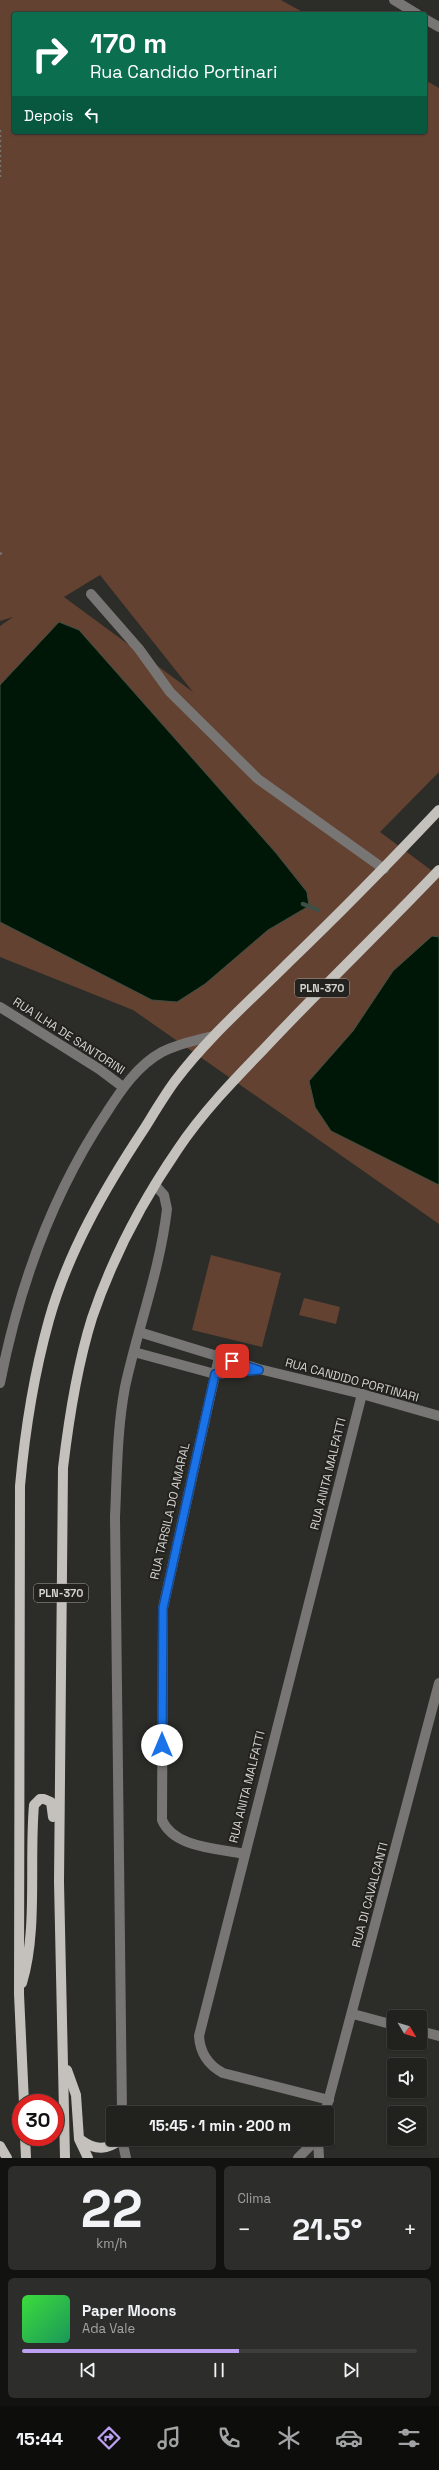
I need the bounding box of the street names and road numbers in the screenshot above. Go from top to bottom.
road number: PLN-370 [295,979,349,997]
street label: RUA ILHA DE SANTORINI [10,994,128,1078]
street label: RUA CANDIDO PORTINARI [283,1354,421,1406]
street label: RUA ANITA MALFATTI [306,1416,350,1532]
street label: RUA TARSILA DO AMARAL [146,1440,194,1581]
road number: PLN-370 [34,1584,88,1602]
street label: RUA ANITA MALFATTI [225,1729,269,1845]
street label: RUA DI CAVALCANTI [348,1841,392,1949]

